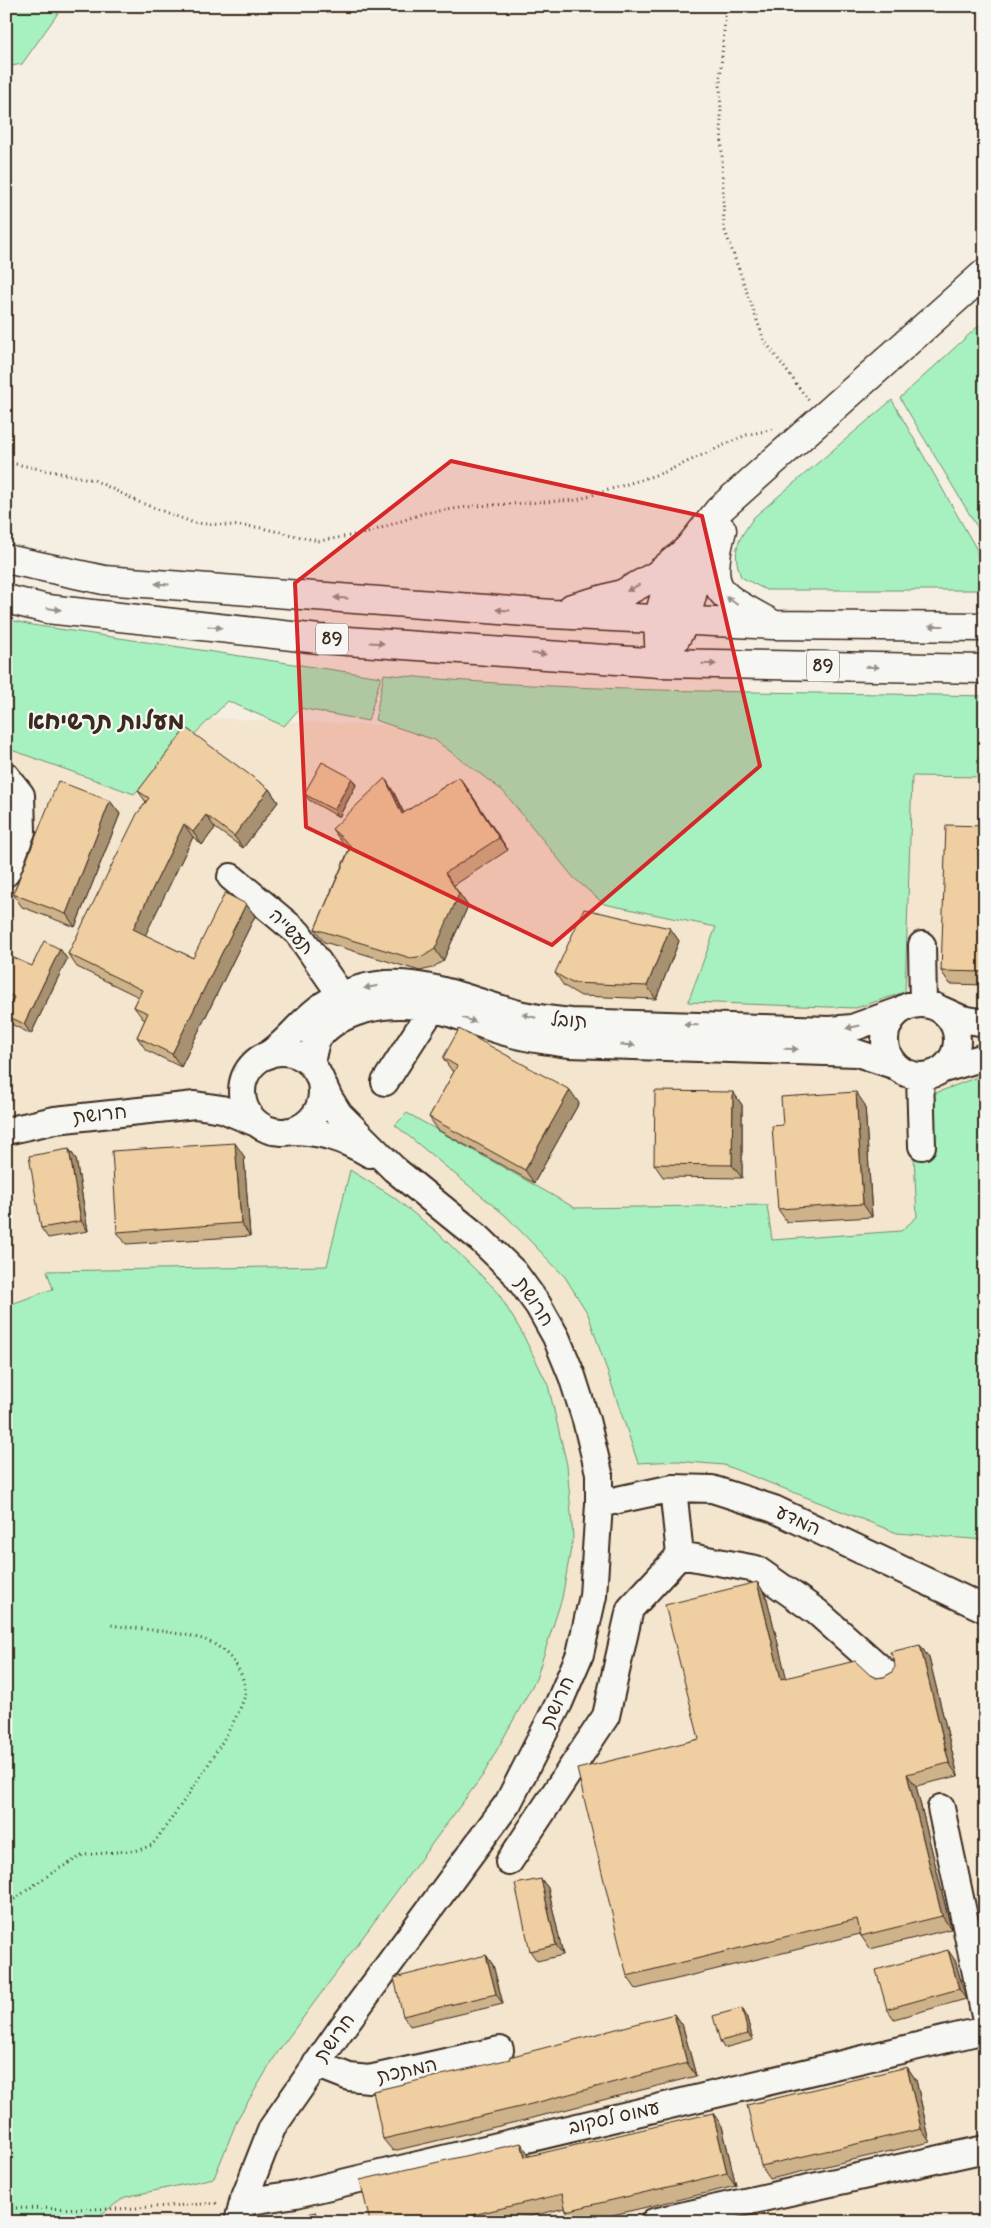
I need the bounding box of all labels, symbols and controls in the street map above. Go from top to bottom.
one-way arrow [153,580,169,588]
one-way arrow [626,584,640,592]
one-way arrow [333,593,349,601]
one-way arrow [725,596,739,606]
one-way arrow [46,605,62,613]
one-way arrow [495,606,511,614]
one-way arrow [928,622,944,630]
one-way arrow [208,623,224,631]
road number: 89 [316,624,348,654]
one-way arrow [369,639,385,647]
road number: 89 [807,650,839,681]
one-way arrow [531,651,547,659]
one-way arrow [701,660,717,668]
one-way arrow [864,663,880,671]
district label: מעלות תרשיחא [27,707,185,738]
street label: תעשייה [263,904,319,960]
one-way arrow [364,983,379,991]
street label: תובל [550,1007,588,1035]
one-way arrow [521,1012,536,1020]
one-way arrow [461,1017,476,1024]
one-way arrow [682,1021,698,1029]
one-way arrow [844,1023,860,1031]
one-way arrow [620,1042,636,1050]
one-way arrow [783,1046,799,1054]
street label: חרושת [72,1100,128,1130]
street label: חרושת [509,1272,559,1332]
street label: המדע [772,1500,824,1542]
street label: חרושת [535,1672,581,1732]
street label: חרושת [309,2009,361,2067]
street label: המתכת [374,2052,440,2090]
street label: עמוס לסקוב [566,2095,662,2141]

